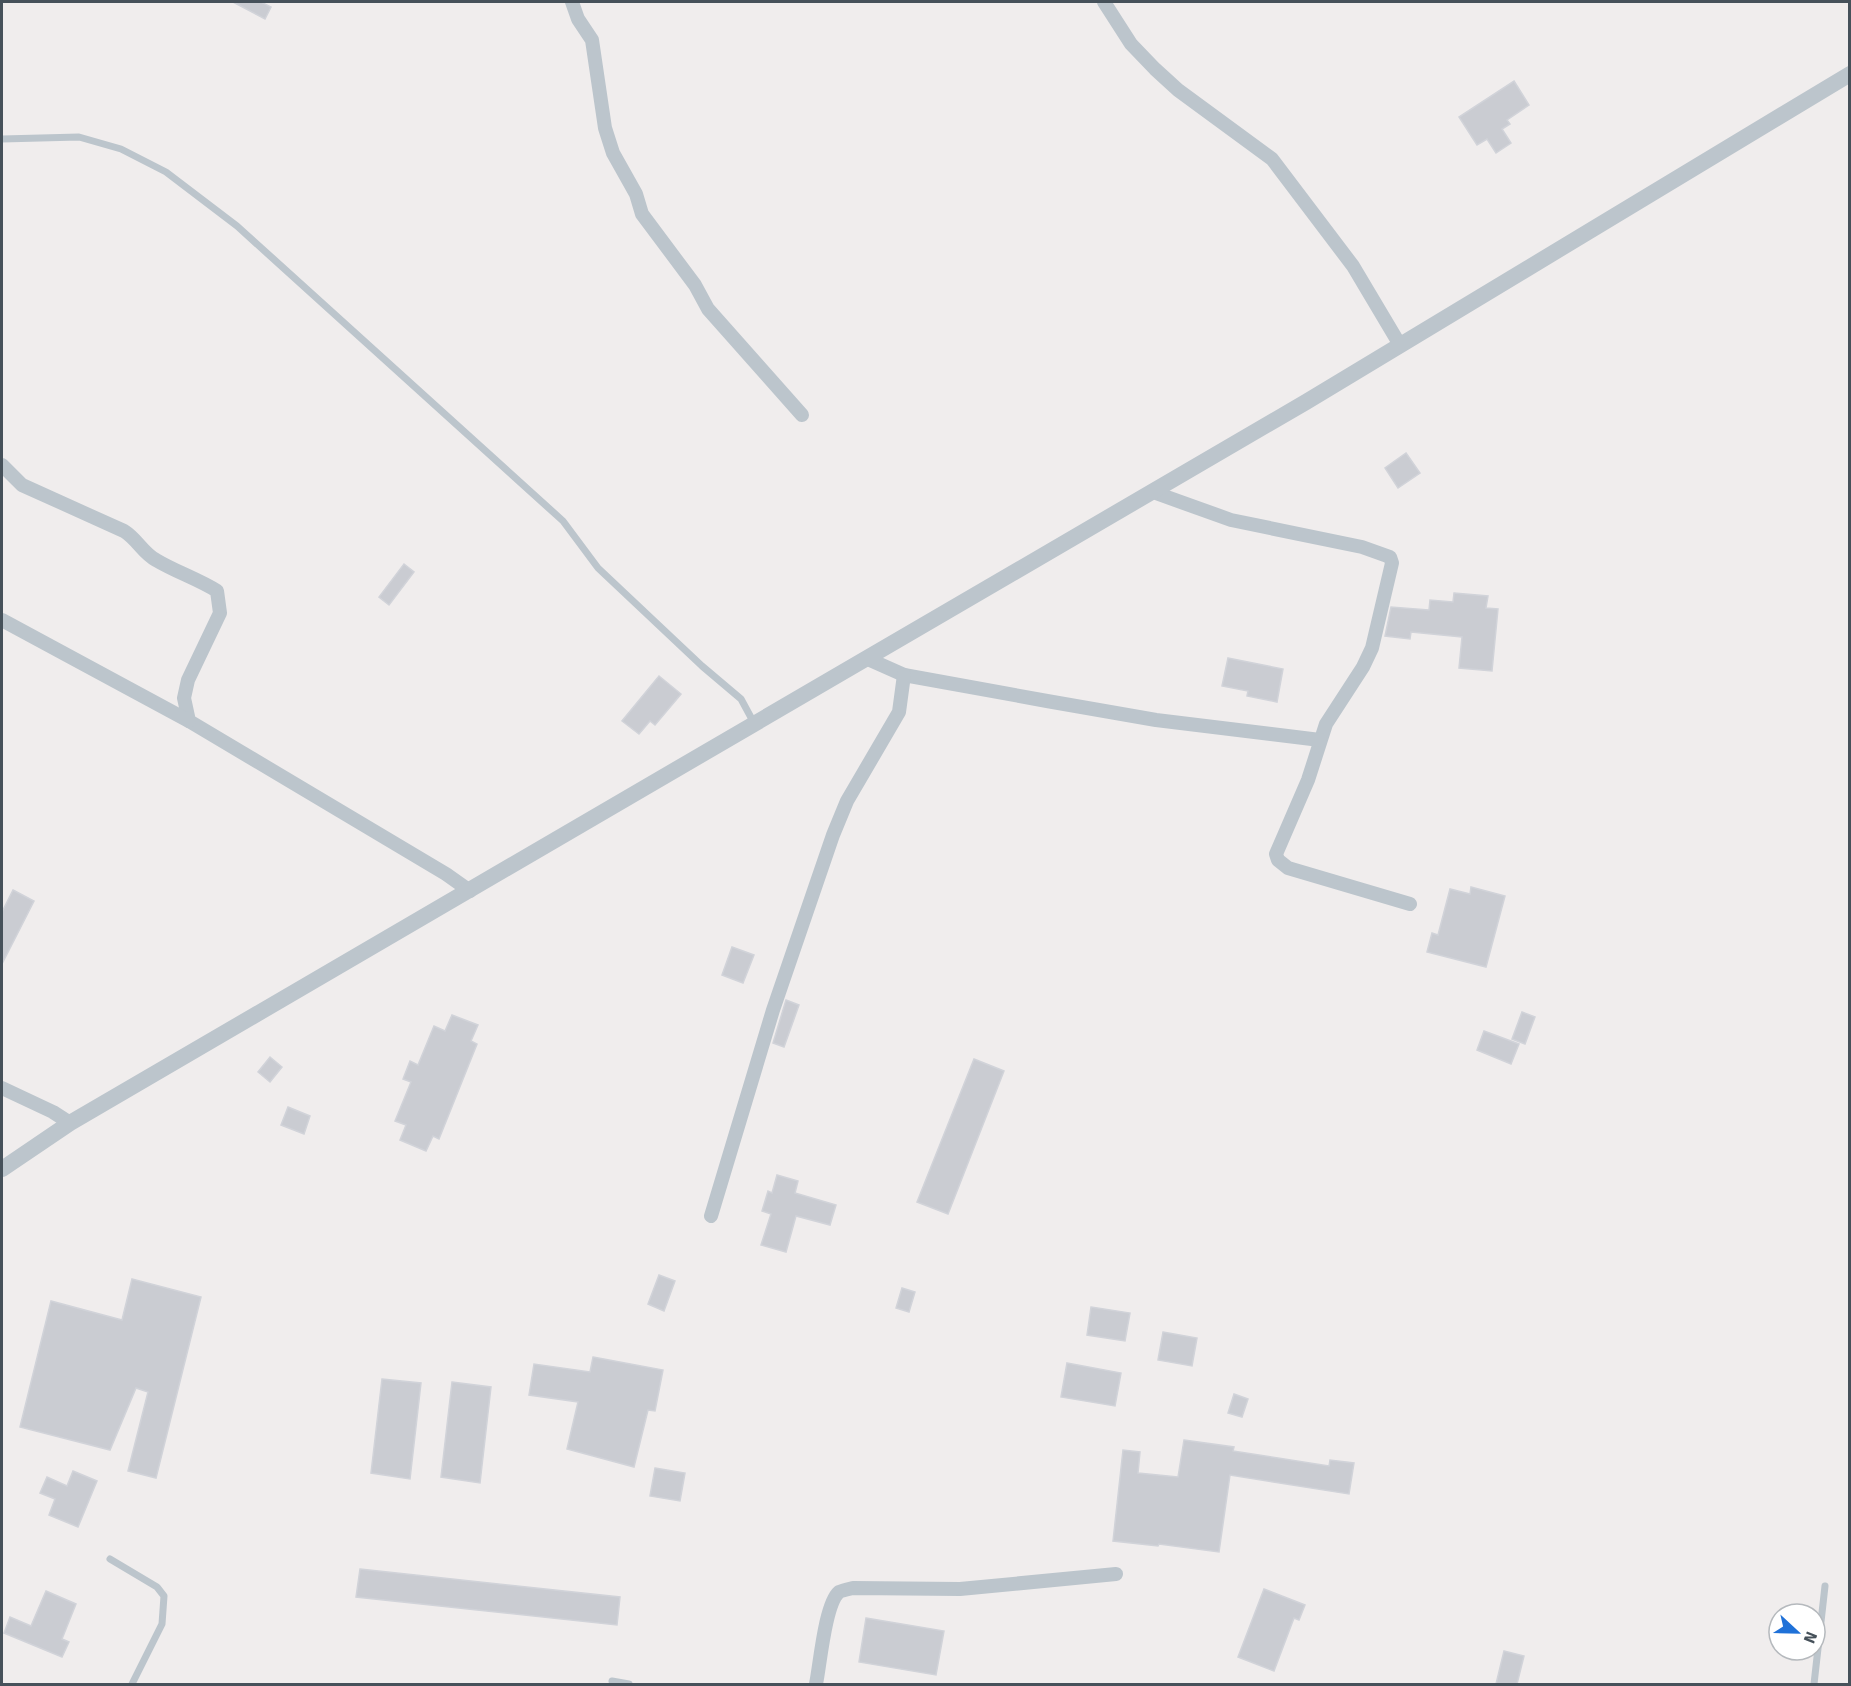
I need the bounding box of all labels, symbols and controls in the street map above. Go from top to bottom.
north arrow [1767,1602,1827,1662]
text: N [1799,1628,1821,1646]

